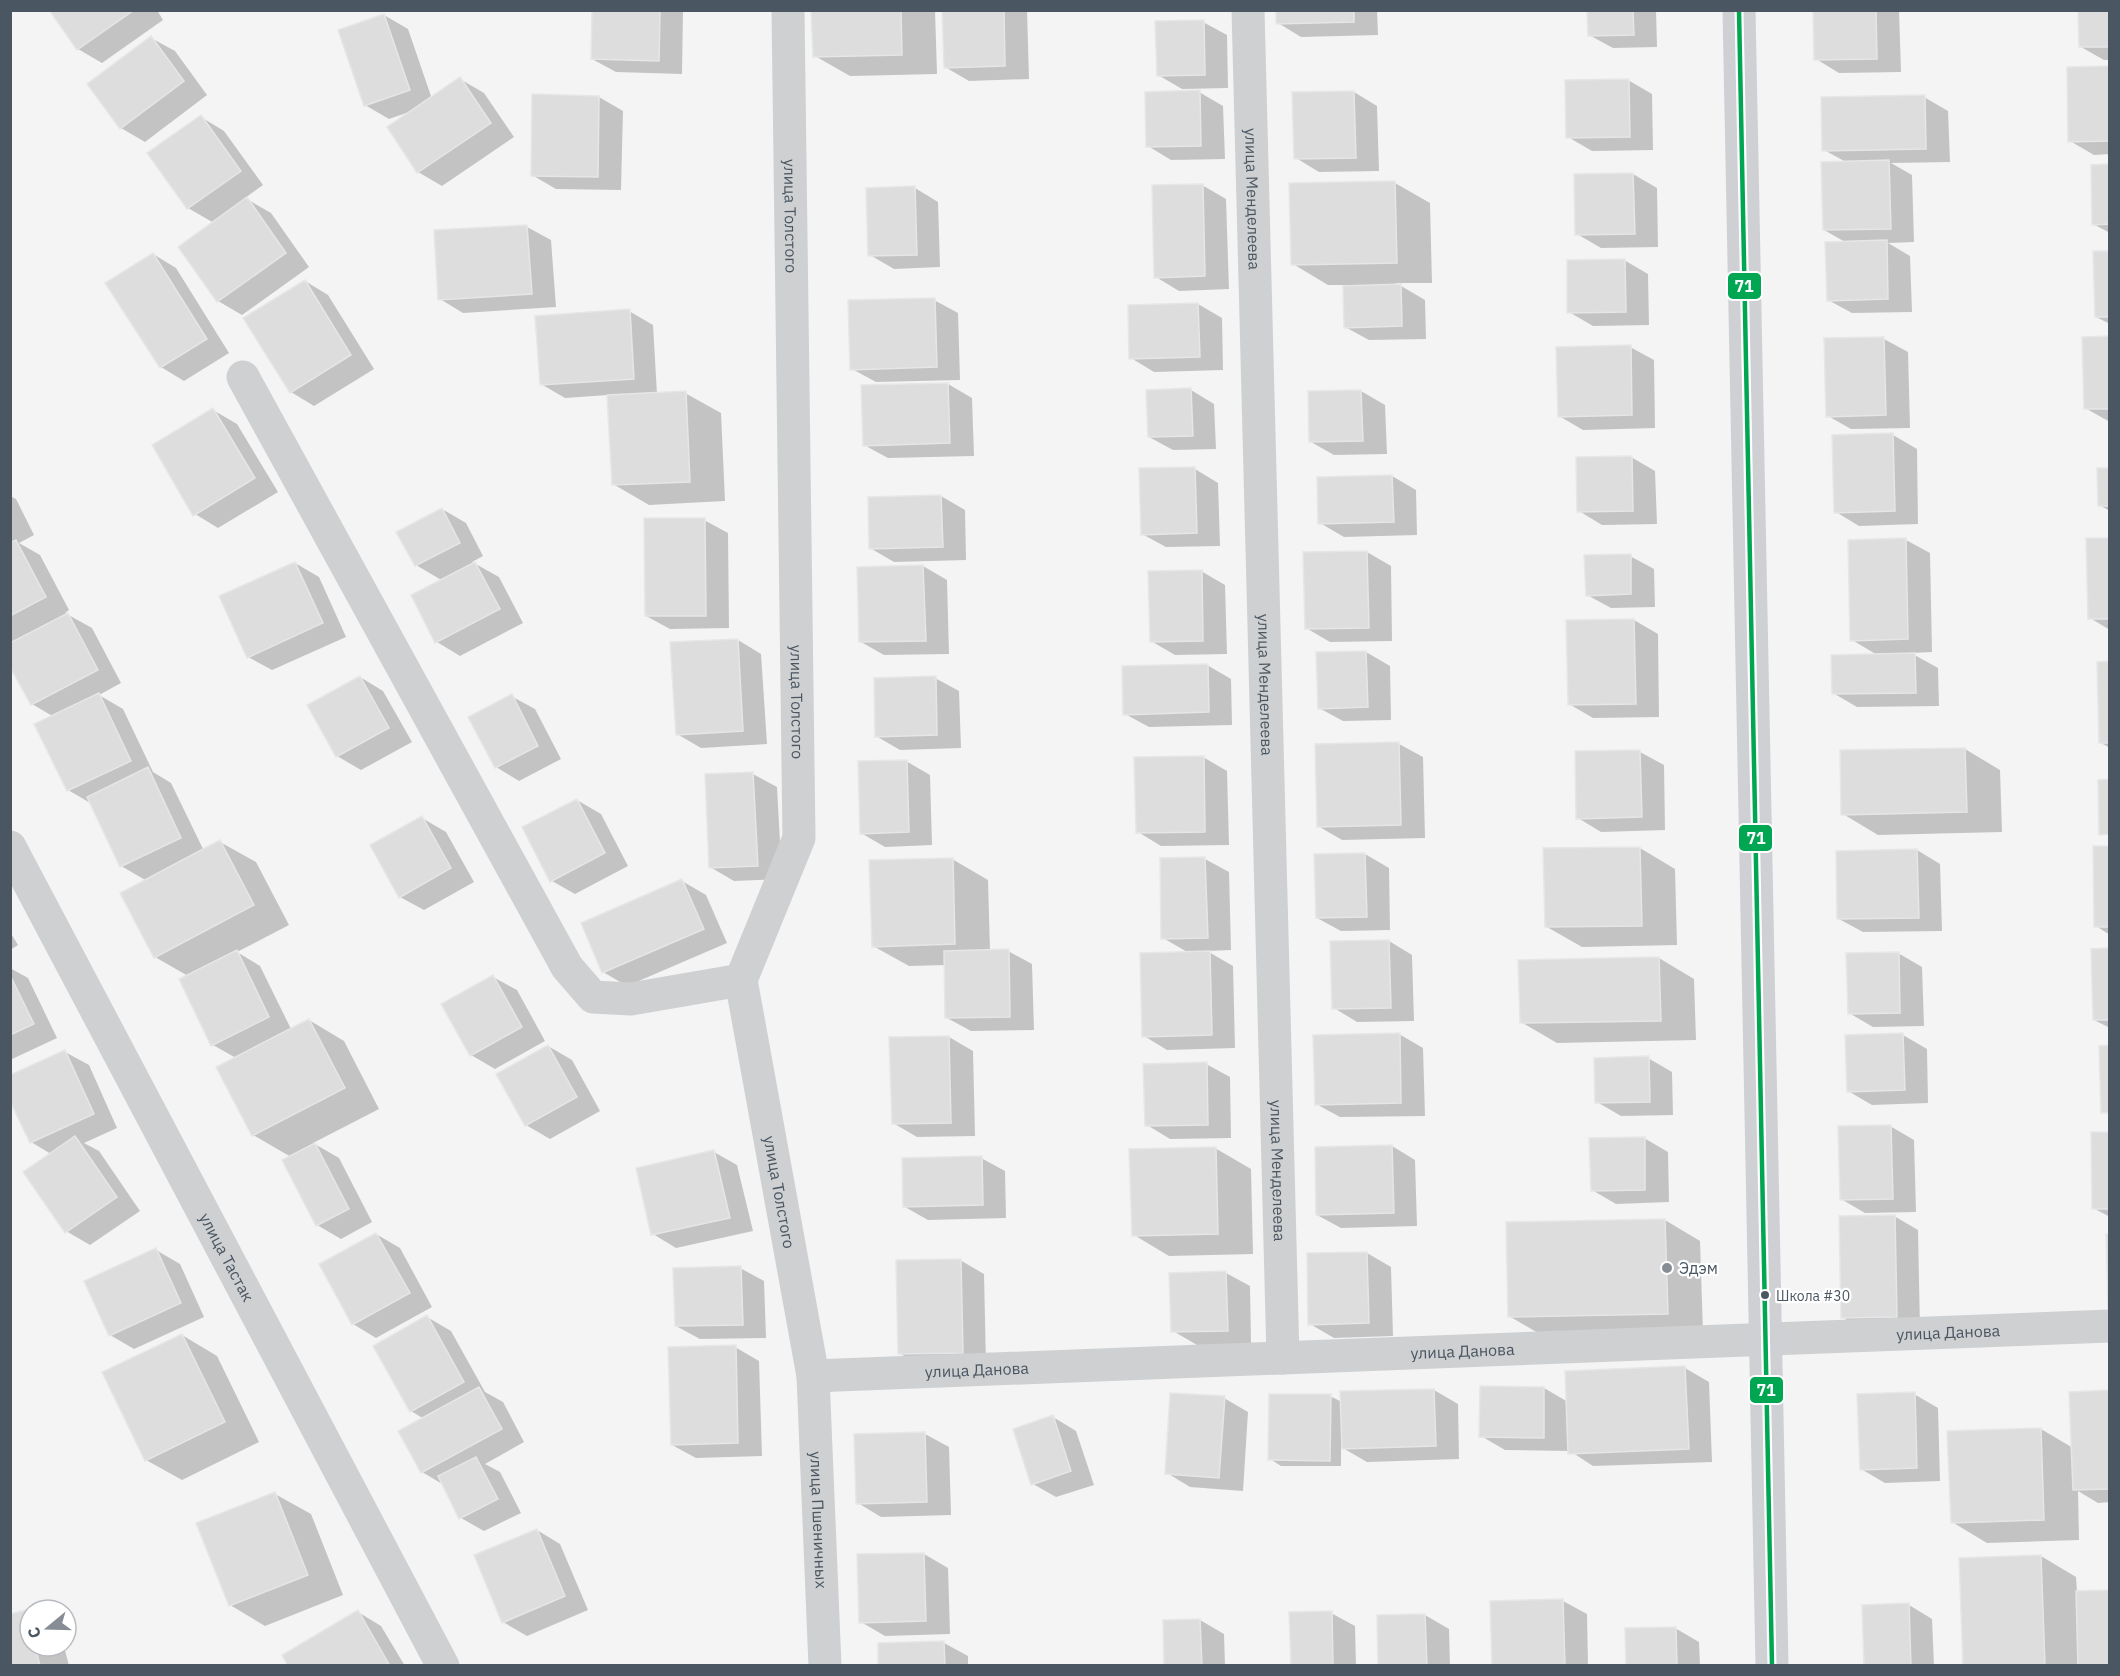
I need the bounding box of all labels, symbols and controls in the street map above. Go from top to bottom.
street label: улица Менделеева [1241,128,1265,271]
street label: улица Толстого [780,159,801,273]
line badge: 71 [1727,272,1762,300]
text: 71 [1734,276,1754,296]
street label: улица Менделеева [1254,614,1277,756]
street label: улица Толстого [786,645,808,759]
line badge: 71 [1738,824,1773,852]
text: 71 [1746,828,1766,848]
street label: улица Менделеева [1266,1099,1290,1242]
street label: улица Толстого [759,1134,800,1250]
street label: улица Тастак [195,1209,259,1305]
place label: Эдэм [1679,1258,1718,1278]
marker: Эдэм [1660,1261,1674,1275]
place label: Школа #30 [1776,1287,1850,1305]
marker: Школа #30 [1759,1289,1771,1301]
street label: улица Данова [1896,1320,2001,1344]
street label: улица Данова [1410,1339,1515,1363]
street label: улица Данова [925,1358,1030,1382]
line badge: 71 [1749,1376,1784,1404]
text: 71 [1756,1380,1776,1400]
street label: улица Пшеничных [806,1451,832,1589]
north arrow [18,1598,78,1658]
text: С [23,1625,45,1641]

